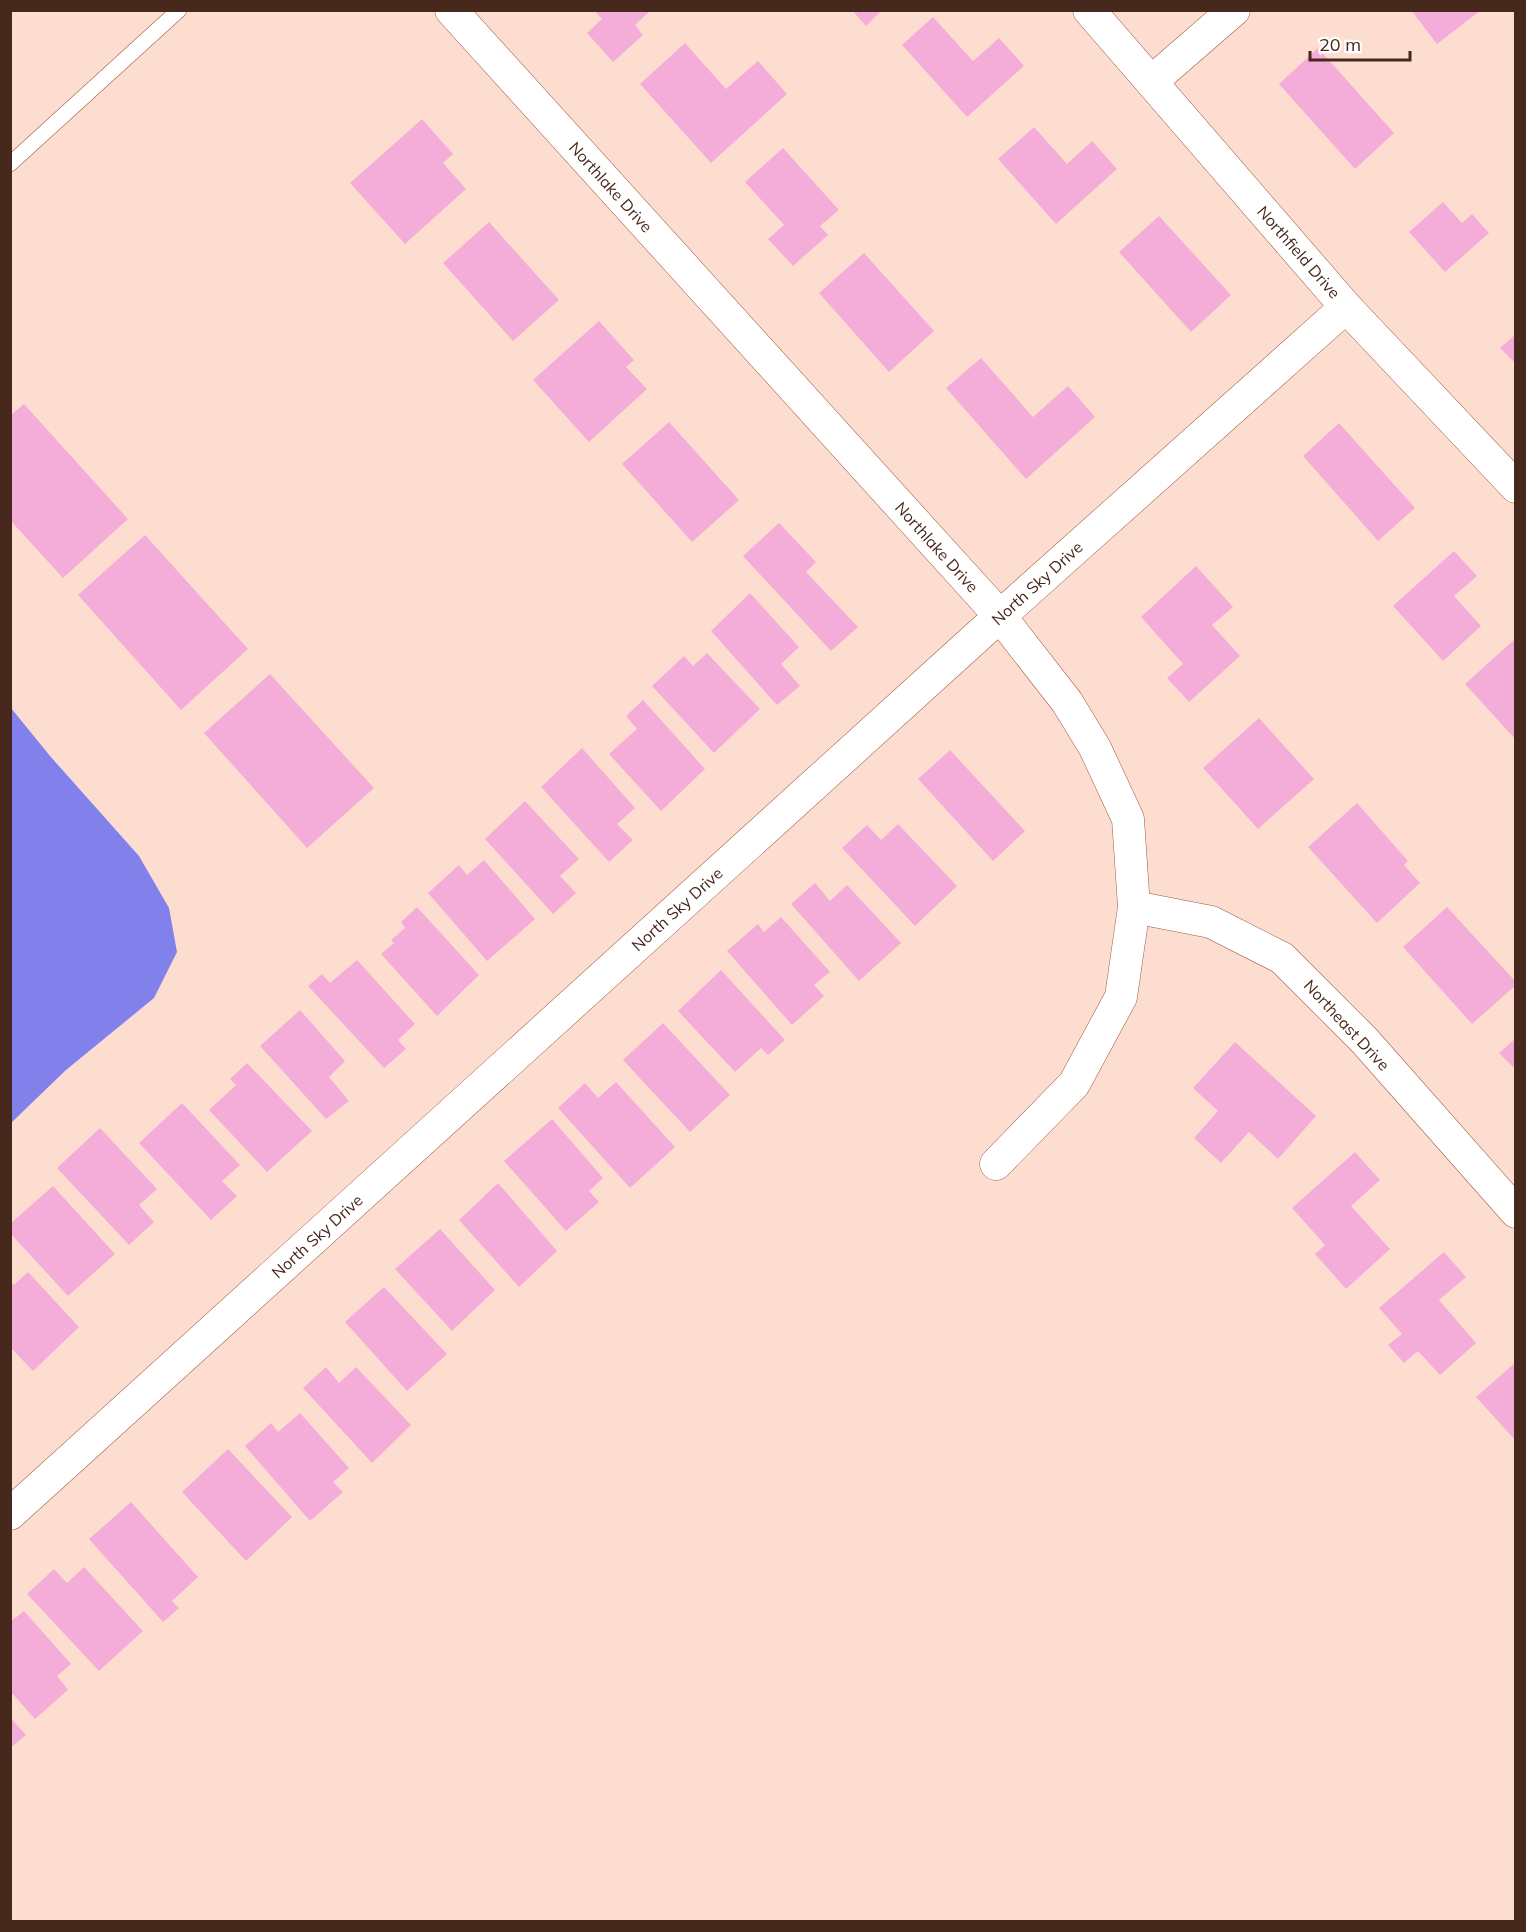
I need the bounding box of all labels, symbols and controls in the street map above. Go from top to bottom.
scale bar [1310,24,1410,62]
text: 20 m [1319,33,1361,56]
street label: Northlake Drive [565,137,657,237]
street label: Northfield Drive [1253,202,1345,302]
street label: Northlake Drive [891,497,983,597]
street label: North Sky Drive [987,537,1087,629]
street label: North Sky Drive [627,863,727,955]
street label: Northeast Drive [1300,975,1394,1075]
street label: North Sky Drive [267,1190,367,1282]

